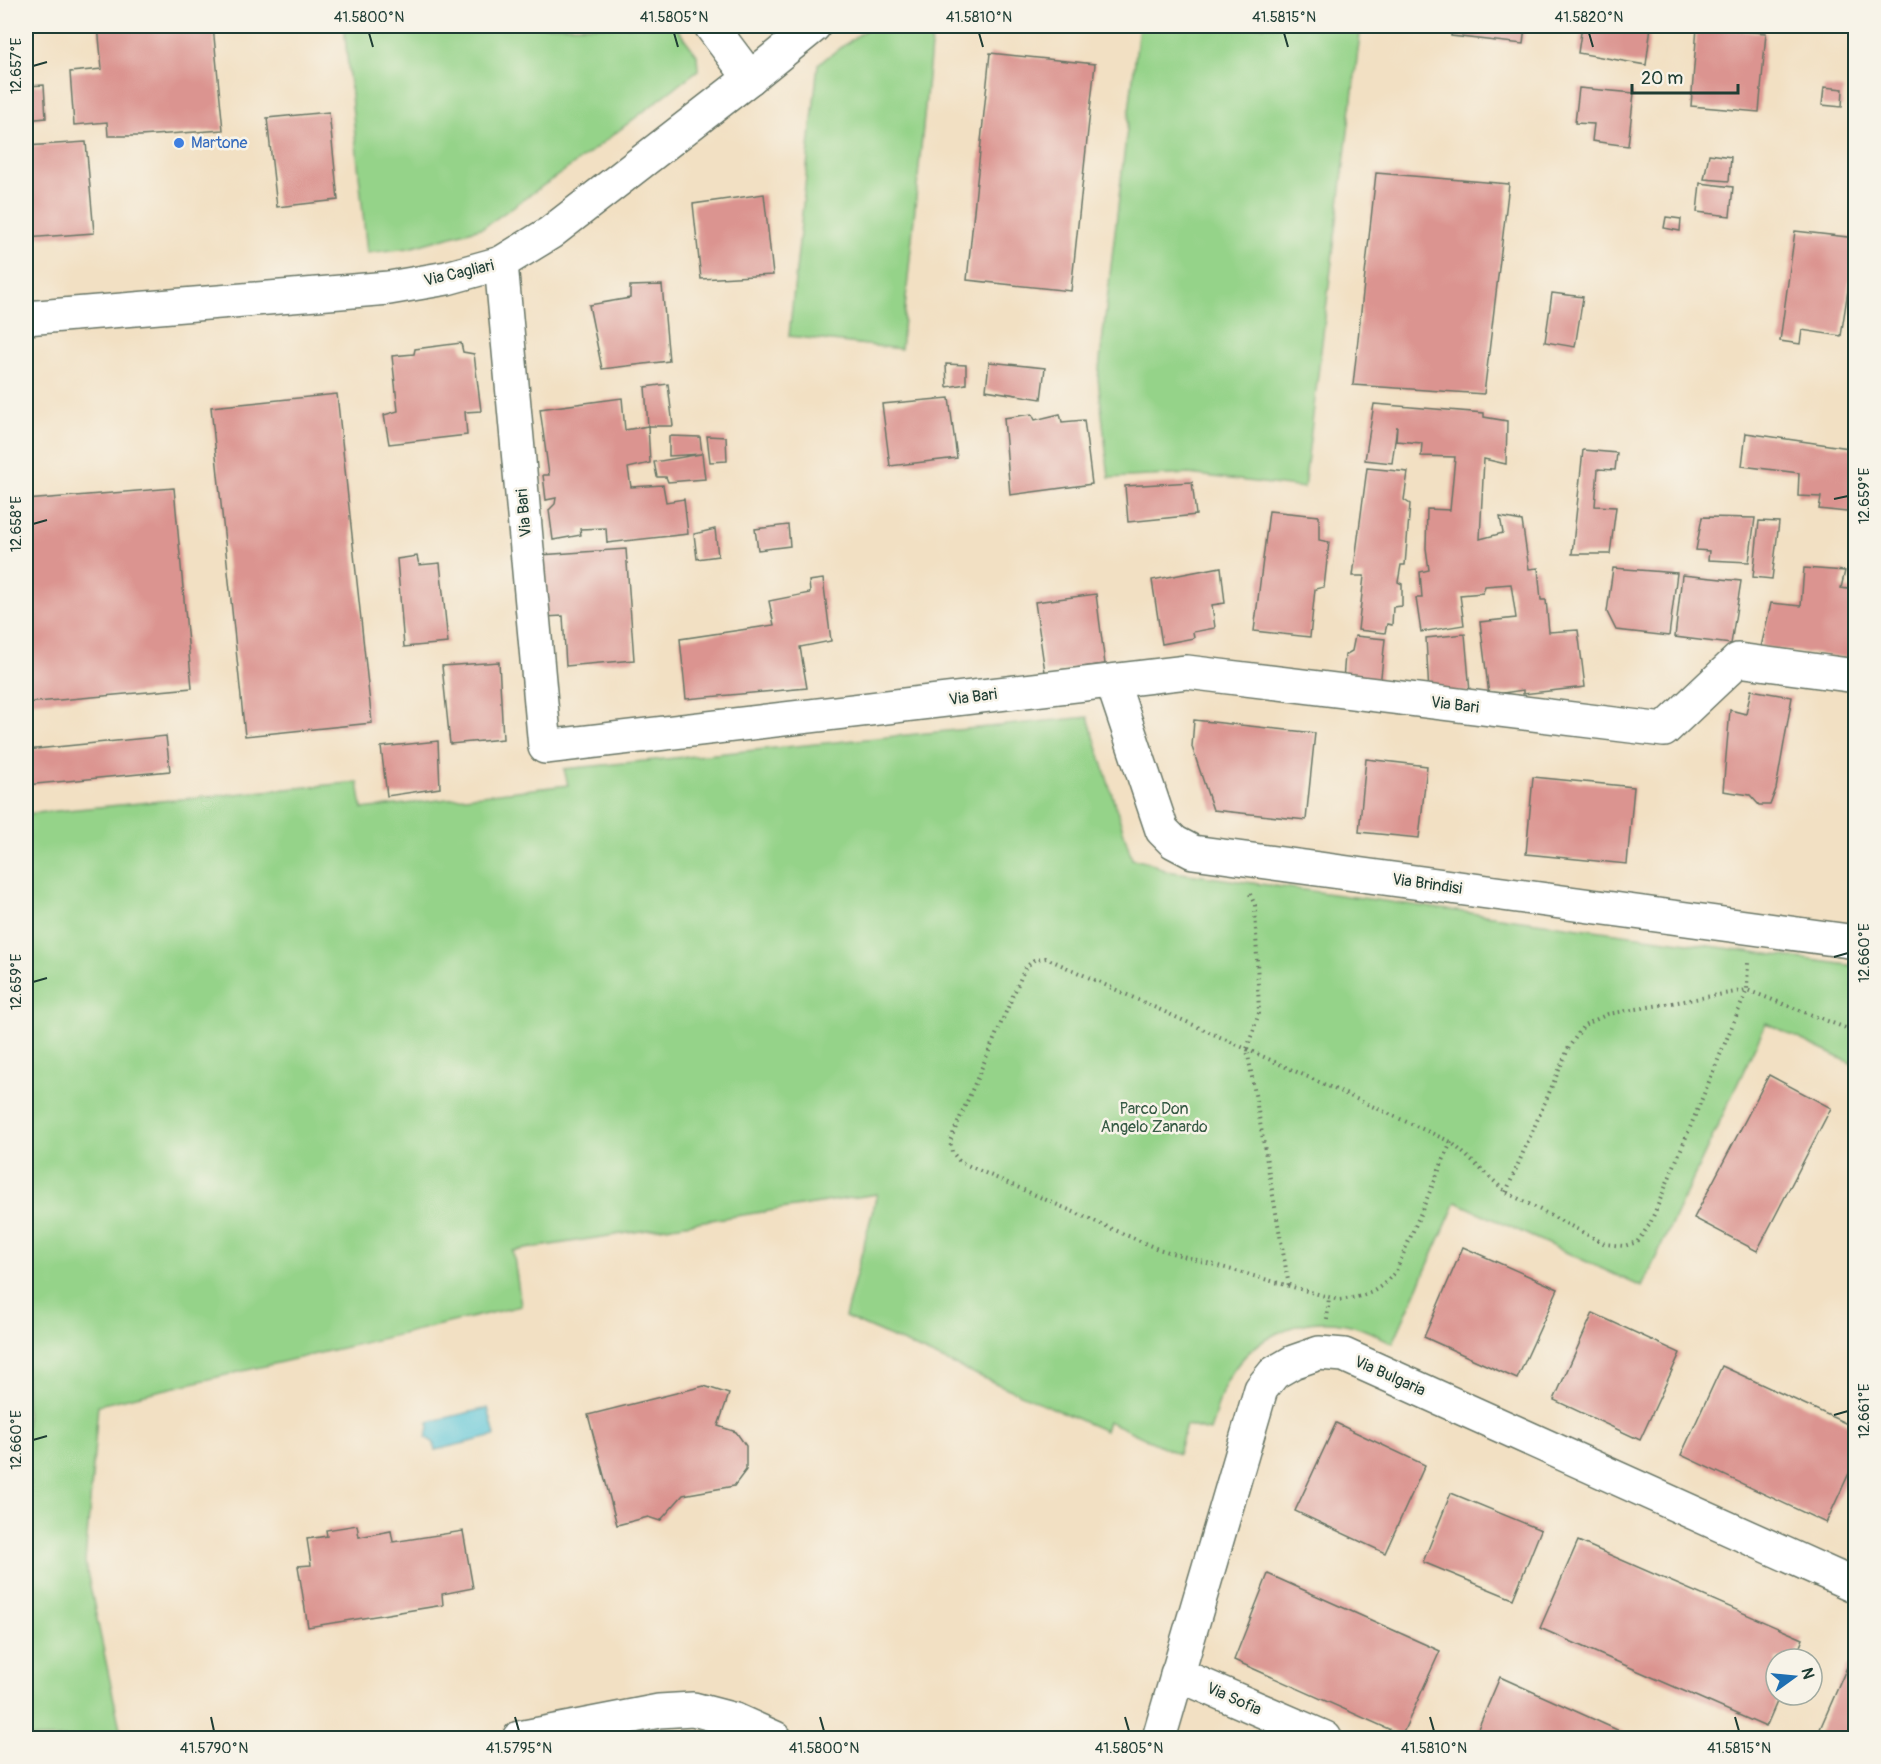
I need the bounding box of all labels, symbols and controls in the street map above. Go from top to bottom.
text: 41.5800°N [334,8,404,27]
text: 41.5805°N [640,8,708,27]
text: 41.5810°N [946,8,1012,27]
text: 41.5815°N [1252,8,1316,27]
text: 41.5820°N [1555,8,1623,27]
text: 12.657°E [7,37,26,94]
scale bar [1632,57,1738,95]
text: 20 m [1641,67,1683,90]
place label: Martone [191,133,248,153]
marker: Martone [172,136,186,150]
street label: Via Cagliari [422,255,496,291]
text: 12.659°E [1855,468,1874,524]
street label: Via Bari [512,488,536,538]
text: 12.658°E [7,496,26,552]
street label: Via Bari [948,684,998,710]
street label: Via Bari [1430,692,1480,718]
street label: Via Brindisi [1391,869,1463,899]
text: 12.660°E [1855,923,1874,983]
text: 12.659°E [7,954,26,1010]
park label: Parco Don Angelo Zanardo [1100,1099,1208,1137]
street label: Via Bulgaria [1351,1351,1429,1401]
text: 12.661°E [1855,1383,1874,1439]
text: 12.660°E [7,1410,26,1470]
north arrow [1764,1647,1824,1707]
text: N [1796,1666,1819,1681]
street label: Via Sofia [1203,1678,1265,1720]
text: 41.5790°N [180,1739,248,1758]
text: 41.5795°N [486,1739,552,1758]
text: 41.5800°N [789,1739,859,1758]
text: 41.5805°N [1095,1739,1163,1758]
text: 41.5810°N [1401,1739,1467,1758]
text: 41.5815°N [1707,1739,1771,1758]

